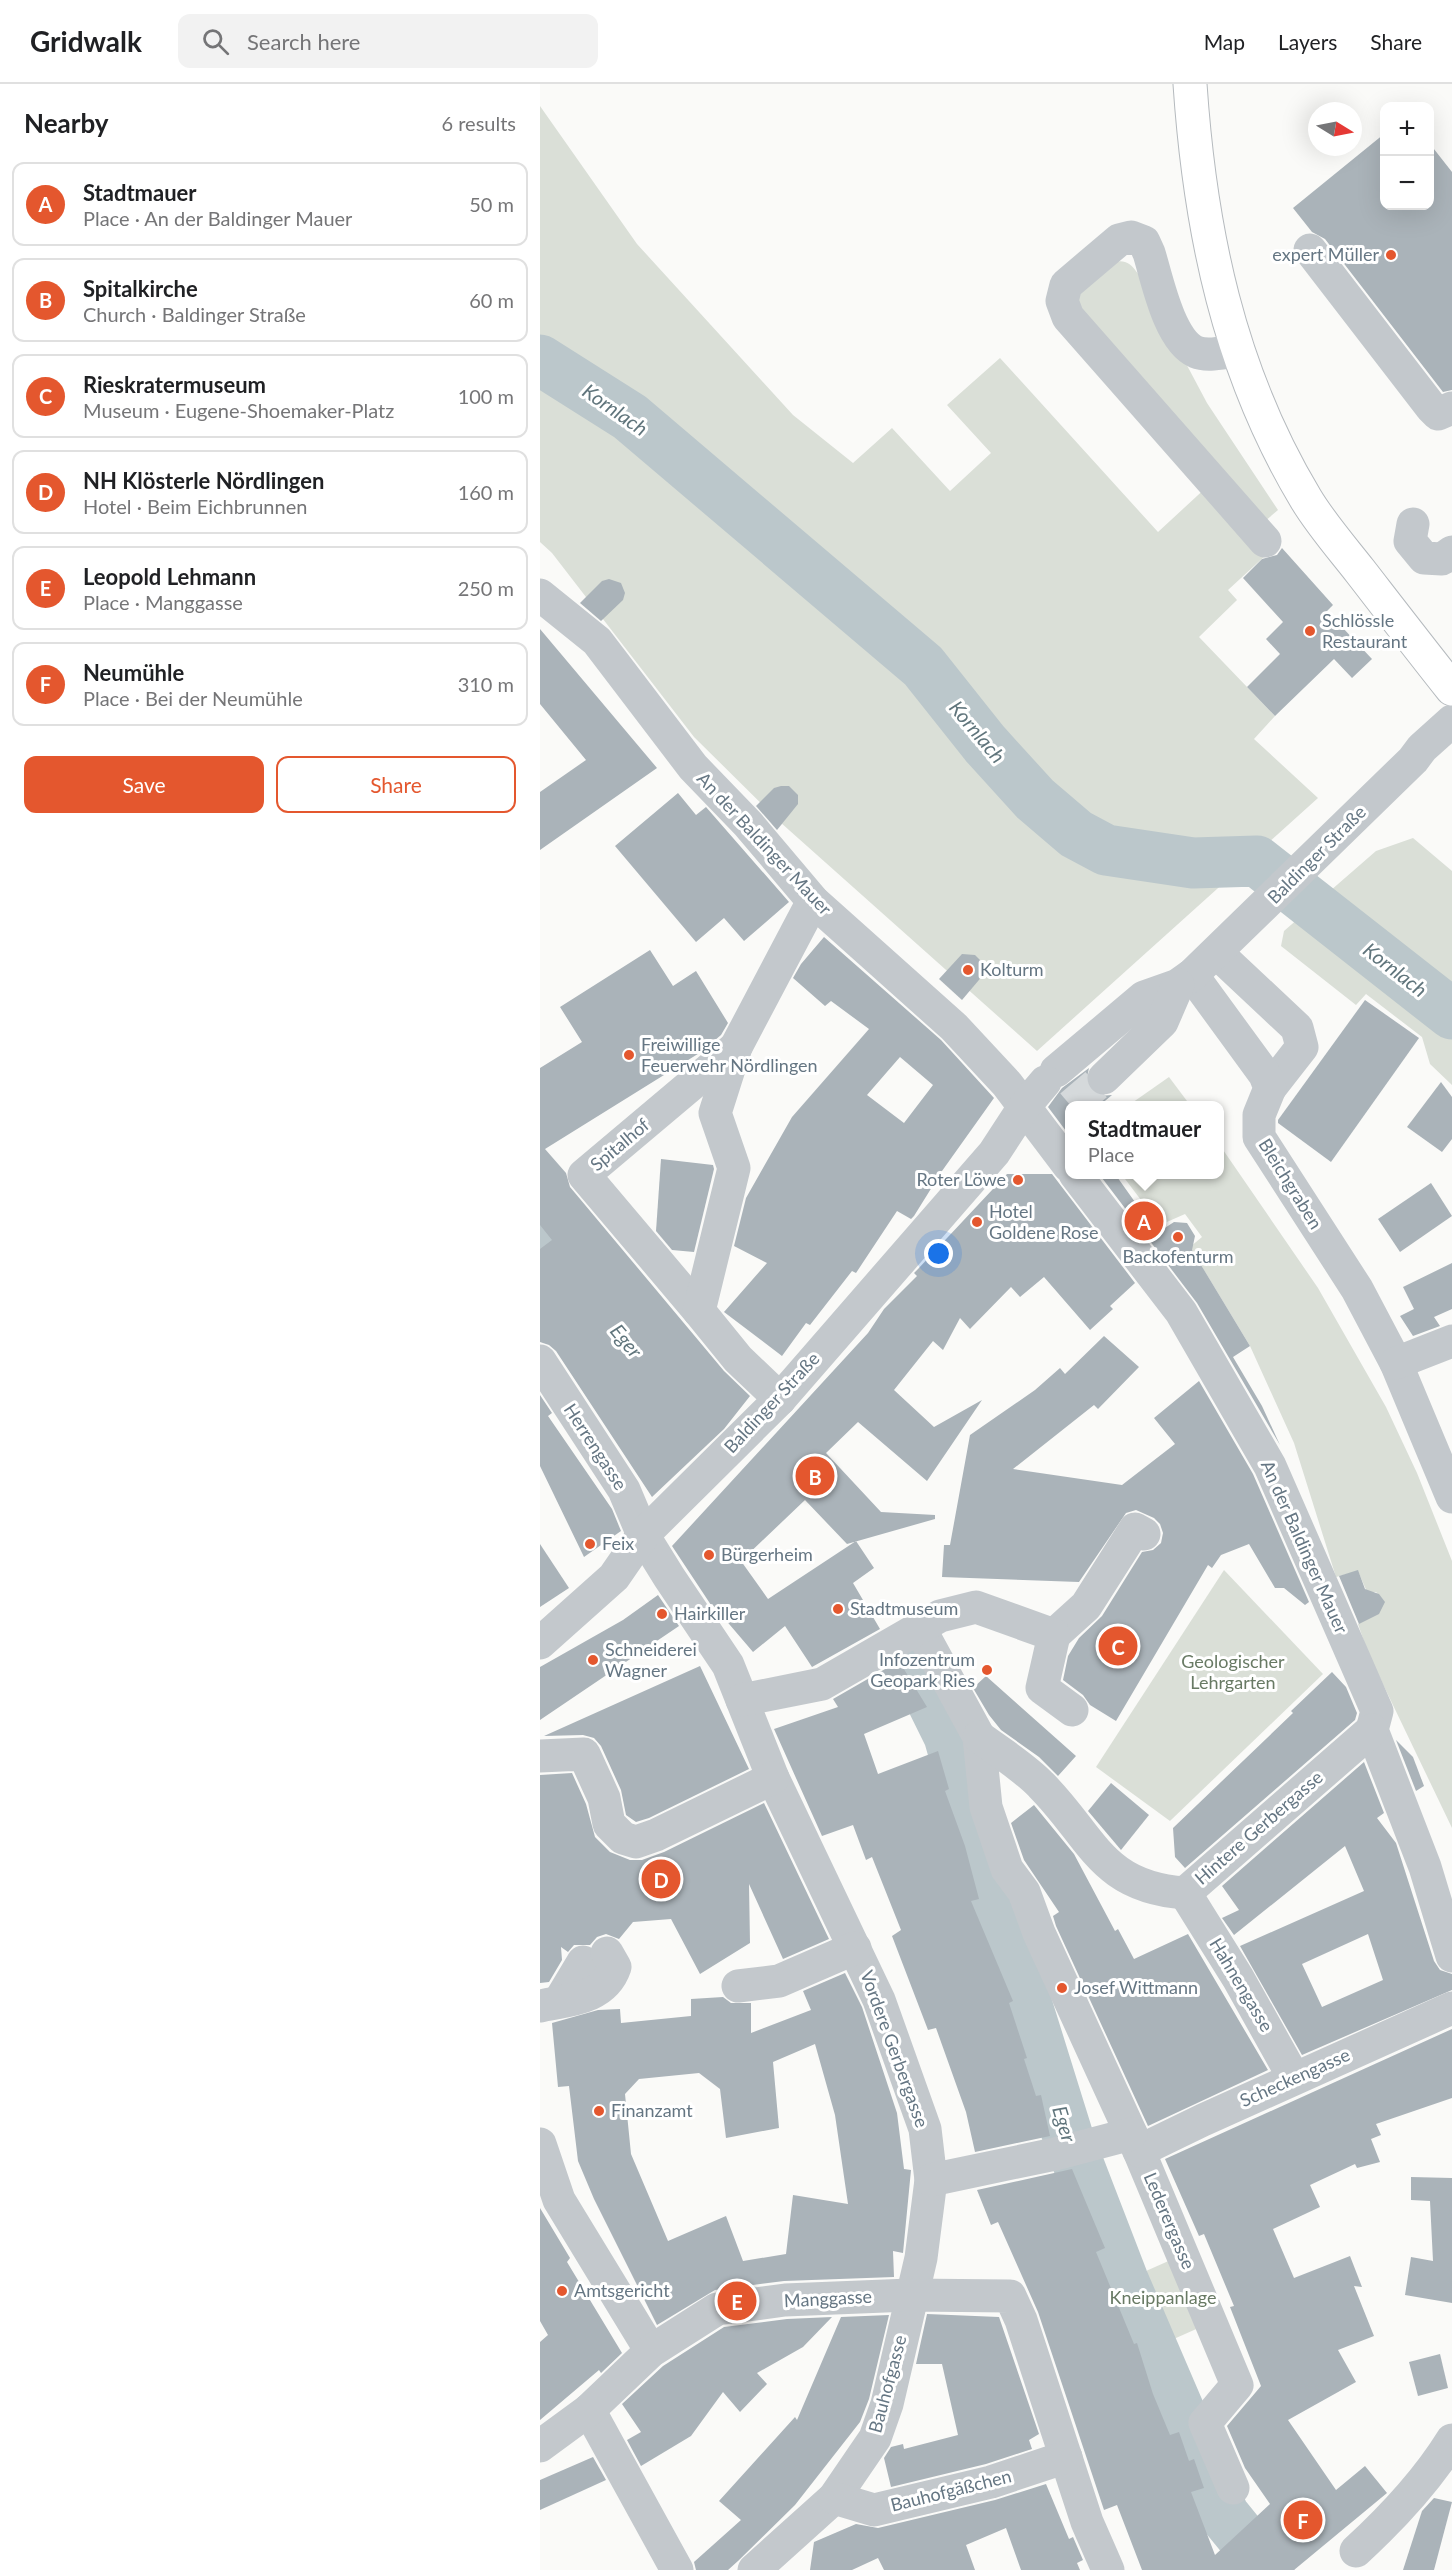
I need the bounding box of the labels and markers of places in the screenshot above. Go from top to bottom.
place label: expert Müller [1272,243,1379,265]
marker: expert Müller [1384,248,1398,262]
place label: Schlössle Restaurant [1322,609,1408,652]
marker: Schlössle Restaurant [1303,624,1317,638]
place label: Kolturm [980,958,1044,980]
marker: Kolturm [961,963,975,977]
place label: Freiwillige Feuerwehr Nördlingen [641,1033,818,1076]
marker: Freiwillige Feuerwehr Nördlingen [622,1048,636,1062]
place label: Roter Löwe [916,1168,1006,1190]
marker: Roter Löwe [1011,1173,1025,1187]
pin: A [1124,1198,1164,1244]
place label: Hotel Goldene Rose [989,1200,1098,1243]
marker: Hotel Goldene Rose [970,1215,984,1229]
marker: Backofenturm [1171,1230,1185,1244]
place label: Backofenturm [1123,1245,1233,1267]
pin: B [796,1454,834,1498]
place label: Feix [602,1532,634,1554]
marker: Feix [583,1537,597,1551]
place label: Bürgerheim [721,1543,813,1565]
marker: Bürgerheim [702,1548,716,1562]
place label: Stadtmuseum [850,1597,958,1619]
place label: Hairkiller [674,1602,746,1624]
marker: Stadtmuseum [831,1602,845,1616]
marker: Hairkiller [655,1607,669,1621]
pin: C [1098,1624,1138,1668]
place label: Schneiderei Wagner [605,1638,697,1681]
place label: Infozentrum Geopark Ries [870,1648,975,1691]
marker: Schneiderei Wagner [586,1653,600,1667]
marker: Infozentrum Geopark Ries [980,1663,994,1677]
pin: D [642,1856,680,1902]
place label: Josef Wittmann [1074,1976,1198,1998]
marker: Josef Wittmann [1055,1981,1069,1995]
place label: Finanzamt [611,2099,693,2121]
marker: Finanzamt [592,2104,606,2118]
pin: E [718,2278,756,2324]
place label: Amtsgericht [574,2279,670,2301]
marker: Amtsgericht [555,2284,569,2298]
pin: F [1284,2498,1323,2542]

